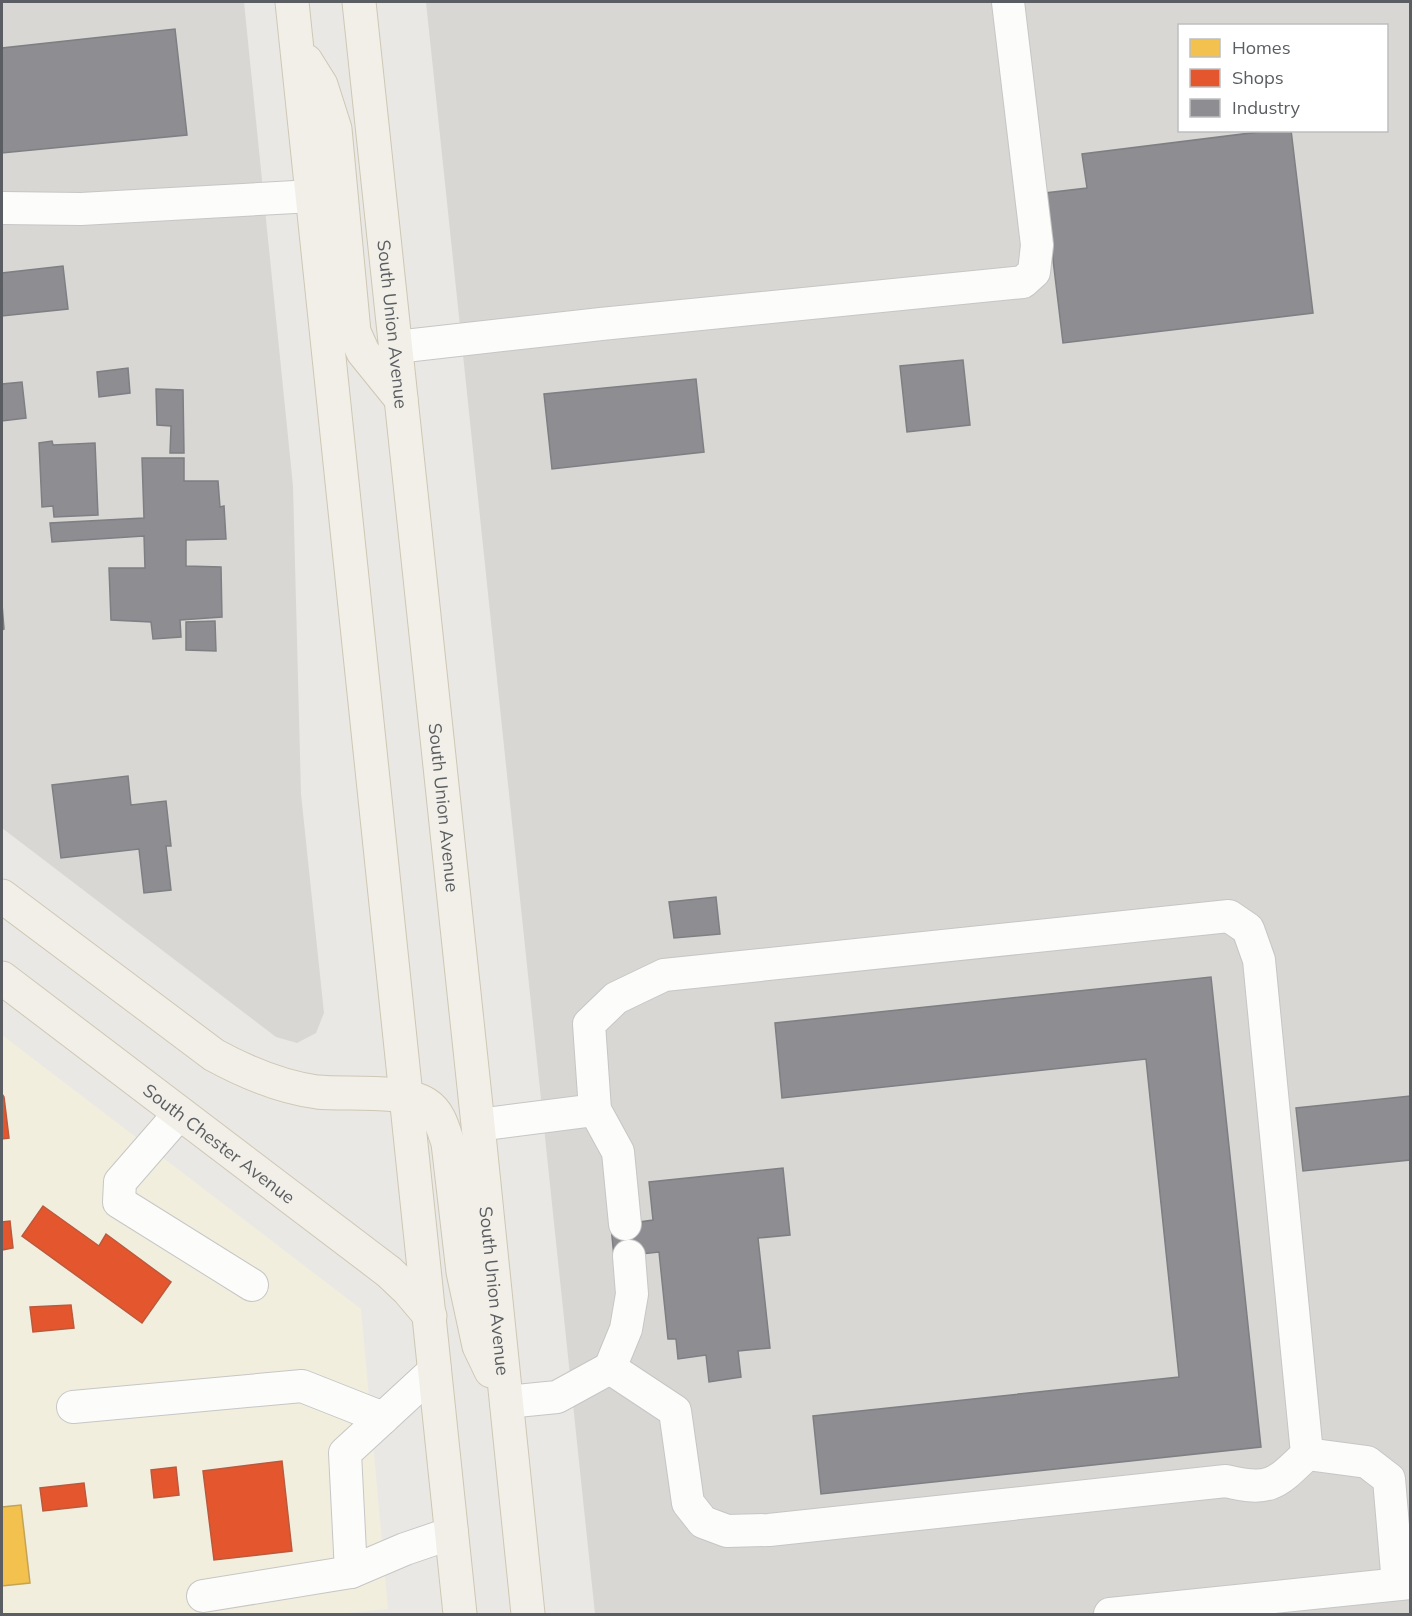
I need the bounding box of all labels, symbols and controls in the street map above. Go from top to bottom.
legend [1178,24,1388,132]
text: Homes [1232,36,1291,59]
text: Shops [1232,66,1284,89]
text: Industry [1232,96,1301,119]
street label: South Union Avenue [373,239,414,410]
street label: South Union Avenue [424,722,465,893]
street label: South Chester Avenue [139,1078,300,1208]
street label: South Union Avenue [475,1205,515,1376]

